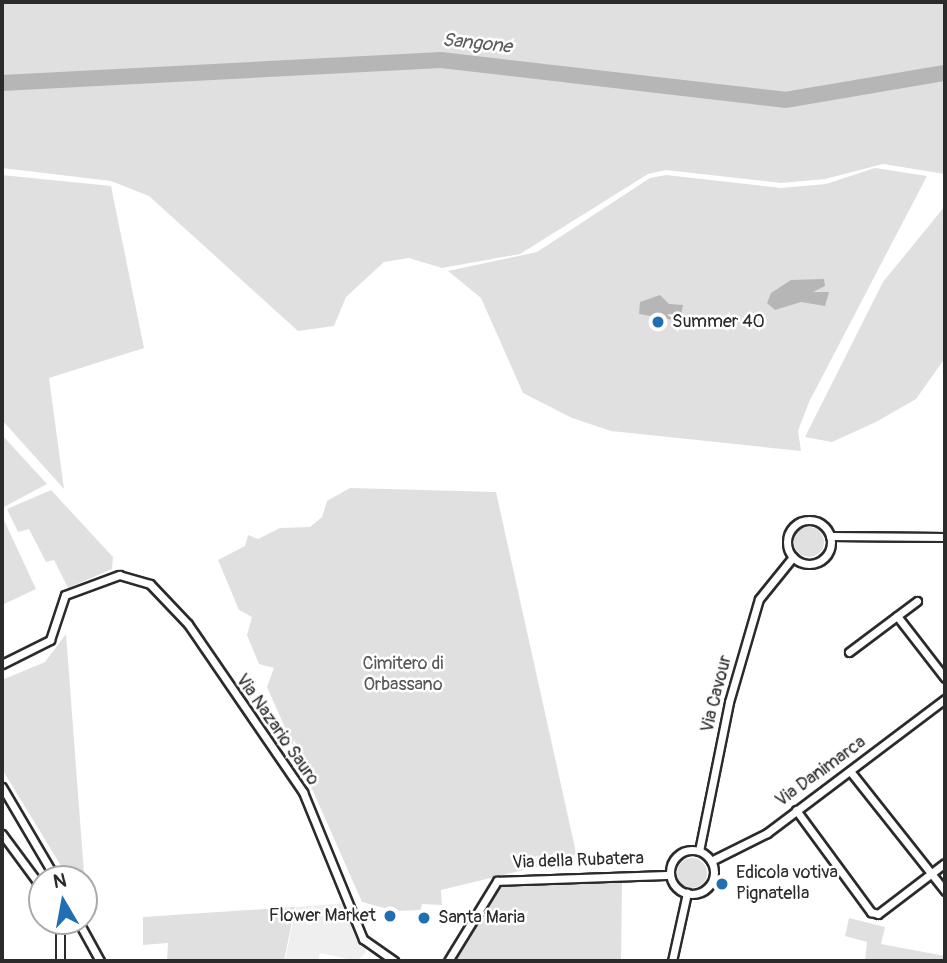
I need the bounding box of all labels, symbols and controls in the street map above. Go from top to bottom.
water label: Sangone [441,29,513,59]
place label: Summer 40 [672,311,765,333]
marker: Summer 40 [650,314,666,330]
street label: Via Cavour [697,653,737,735]
park label: Cimitero di Orbassano [363,654,443,696]
street label: Via Nazario Sauro [231,670,323,790]
street label: Via Danimarca [772,732,870,812]
street label: Via della Rubatera [512,848,644,874]
place label: Edicola votiva Pignatella [736,863,838,906]
north arrow [28,865,98,935]
text: N [51,868,68,894]
marker: Edicola votiva Pignatella [714,876,730,892]
place label: Flower Market [269,905,376,927]
place label: Santa Maria [438,907,525,929]
marker: Flower Market [382,908,398,924]
marker: Santa Maria [416,910,432,926]

